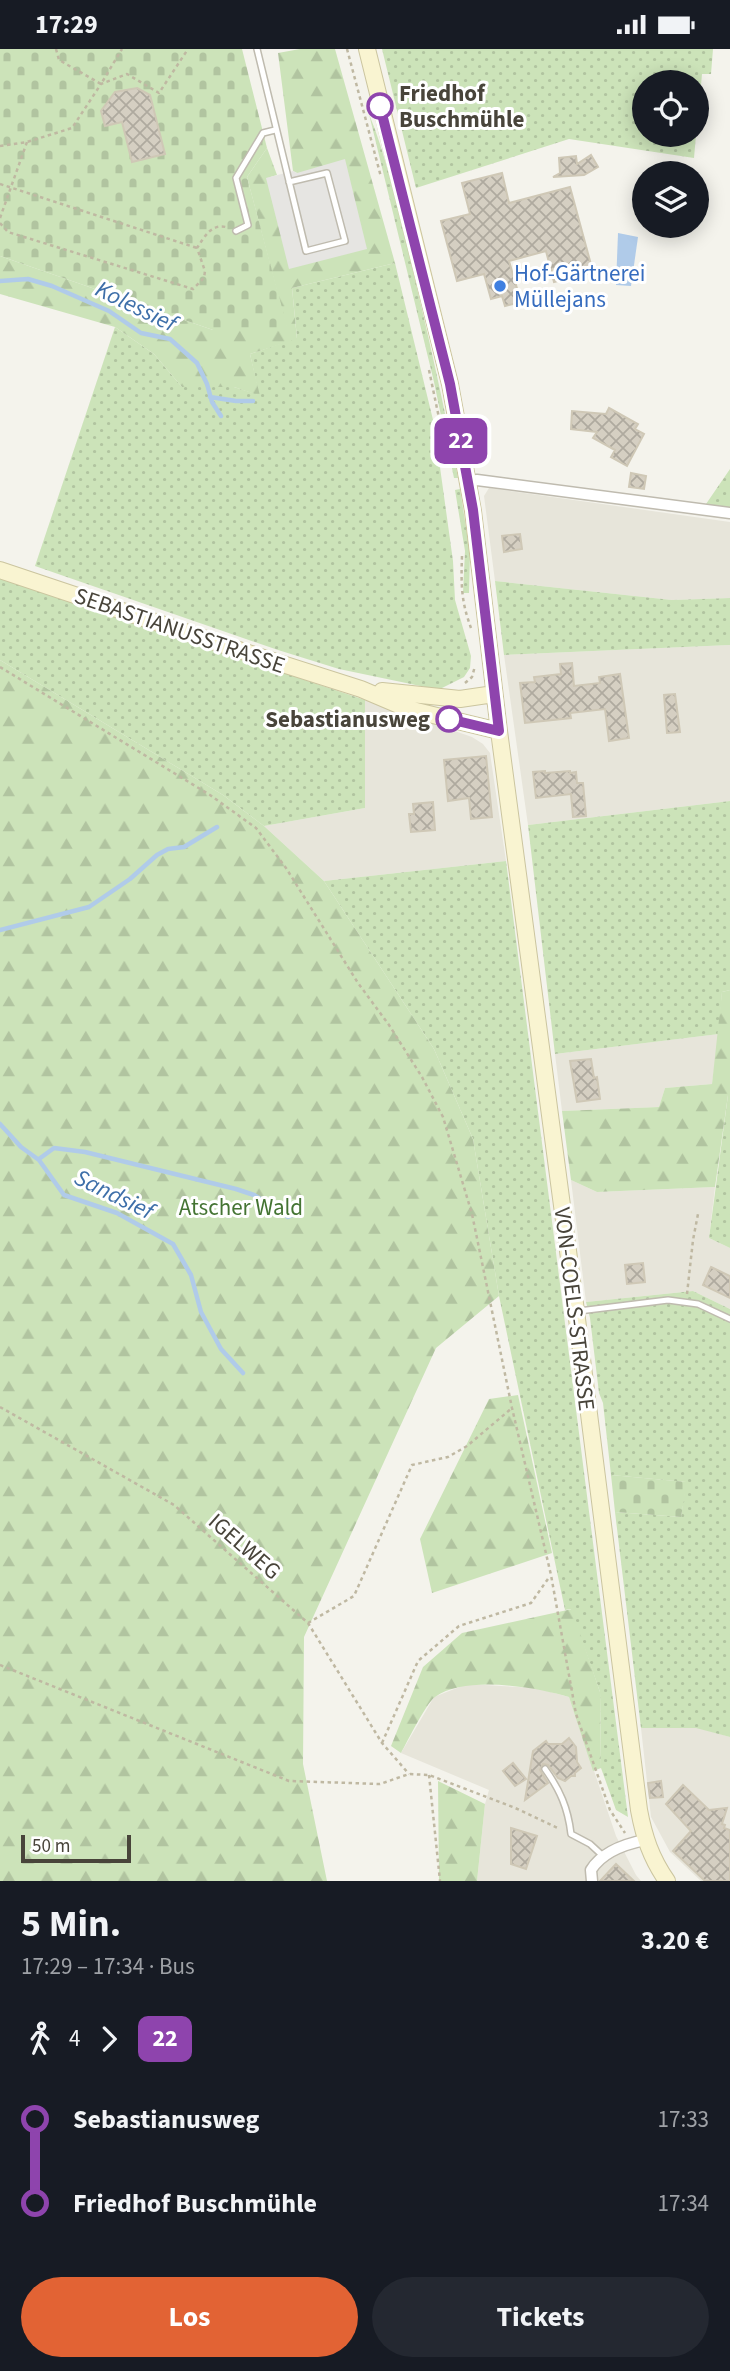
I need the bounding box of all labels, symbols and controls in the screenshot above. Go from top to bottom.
text: 17:29 [35,6,98,43]
map controls [632,70,709,238]
button: locate [632,70,709,147]
place label: Friedhof Buschmühle [399,77,525,136]
marker: Friedhof Buschmühle [367,93,393,119]
button: layers [632,161,709,238]
place label: Hof-Gärtnerei Müllejans [514,257,645,316]
water label: Kolessief [89,272,185,342]
marker: Hof-Gärtnerei Müllejans [492,278,508,294]
line badge: 22 [430,418,492,464]
text: 22 [448,423,474,458]
street label: SEBASTIANUSSTRASSE [70,579,289,682]
place label: Sebastianusweg [265,703,430,736]
marker: Sebastianusweg [436,706,462,732]
water label: Sandsief [68,1160,162,1230]
park label: Atscher Wald [179,1191,303,1224]
street label: VON-COELS-STRASSE [546,1205,603,1413]
street label: IGELWEG [201,1506,288,1587]
scale bar [21,1832,131,1864]
text: 50 m [32,1833,70,1860]
text: 5 Min. [21,1897,121,1951]
text: 3.20 € [641,1922,709,1959]
text: 17:29 – 17:34 · Bus [21,1950,195,1983]
icon: walk [21,2020,59,2058]
icon: forward [90,2020,128,2058]
text: 22 [152,2021,178,2056]
text: 4 [69,2022,80,2055]
text: Sebastianusweg [73,2101,259,2138]
text: 17:33 [658,2103,709,2136]
text: Friedhof Buschmühle [73,2185,317,2222]
text: 17:34 [658,2187,709,2220]
button: Los [21,2277,358,2357]
button: Tickets [372,2277,709,2357]

